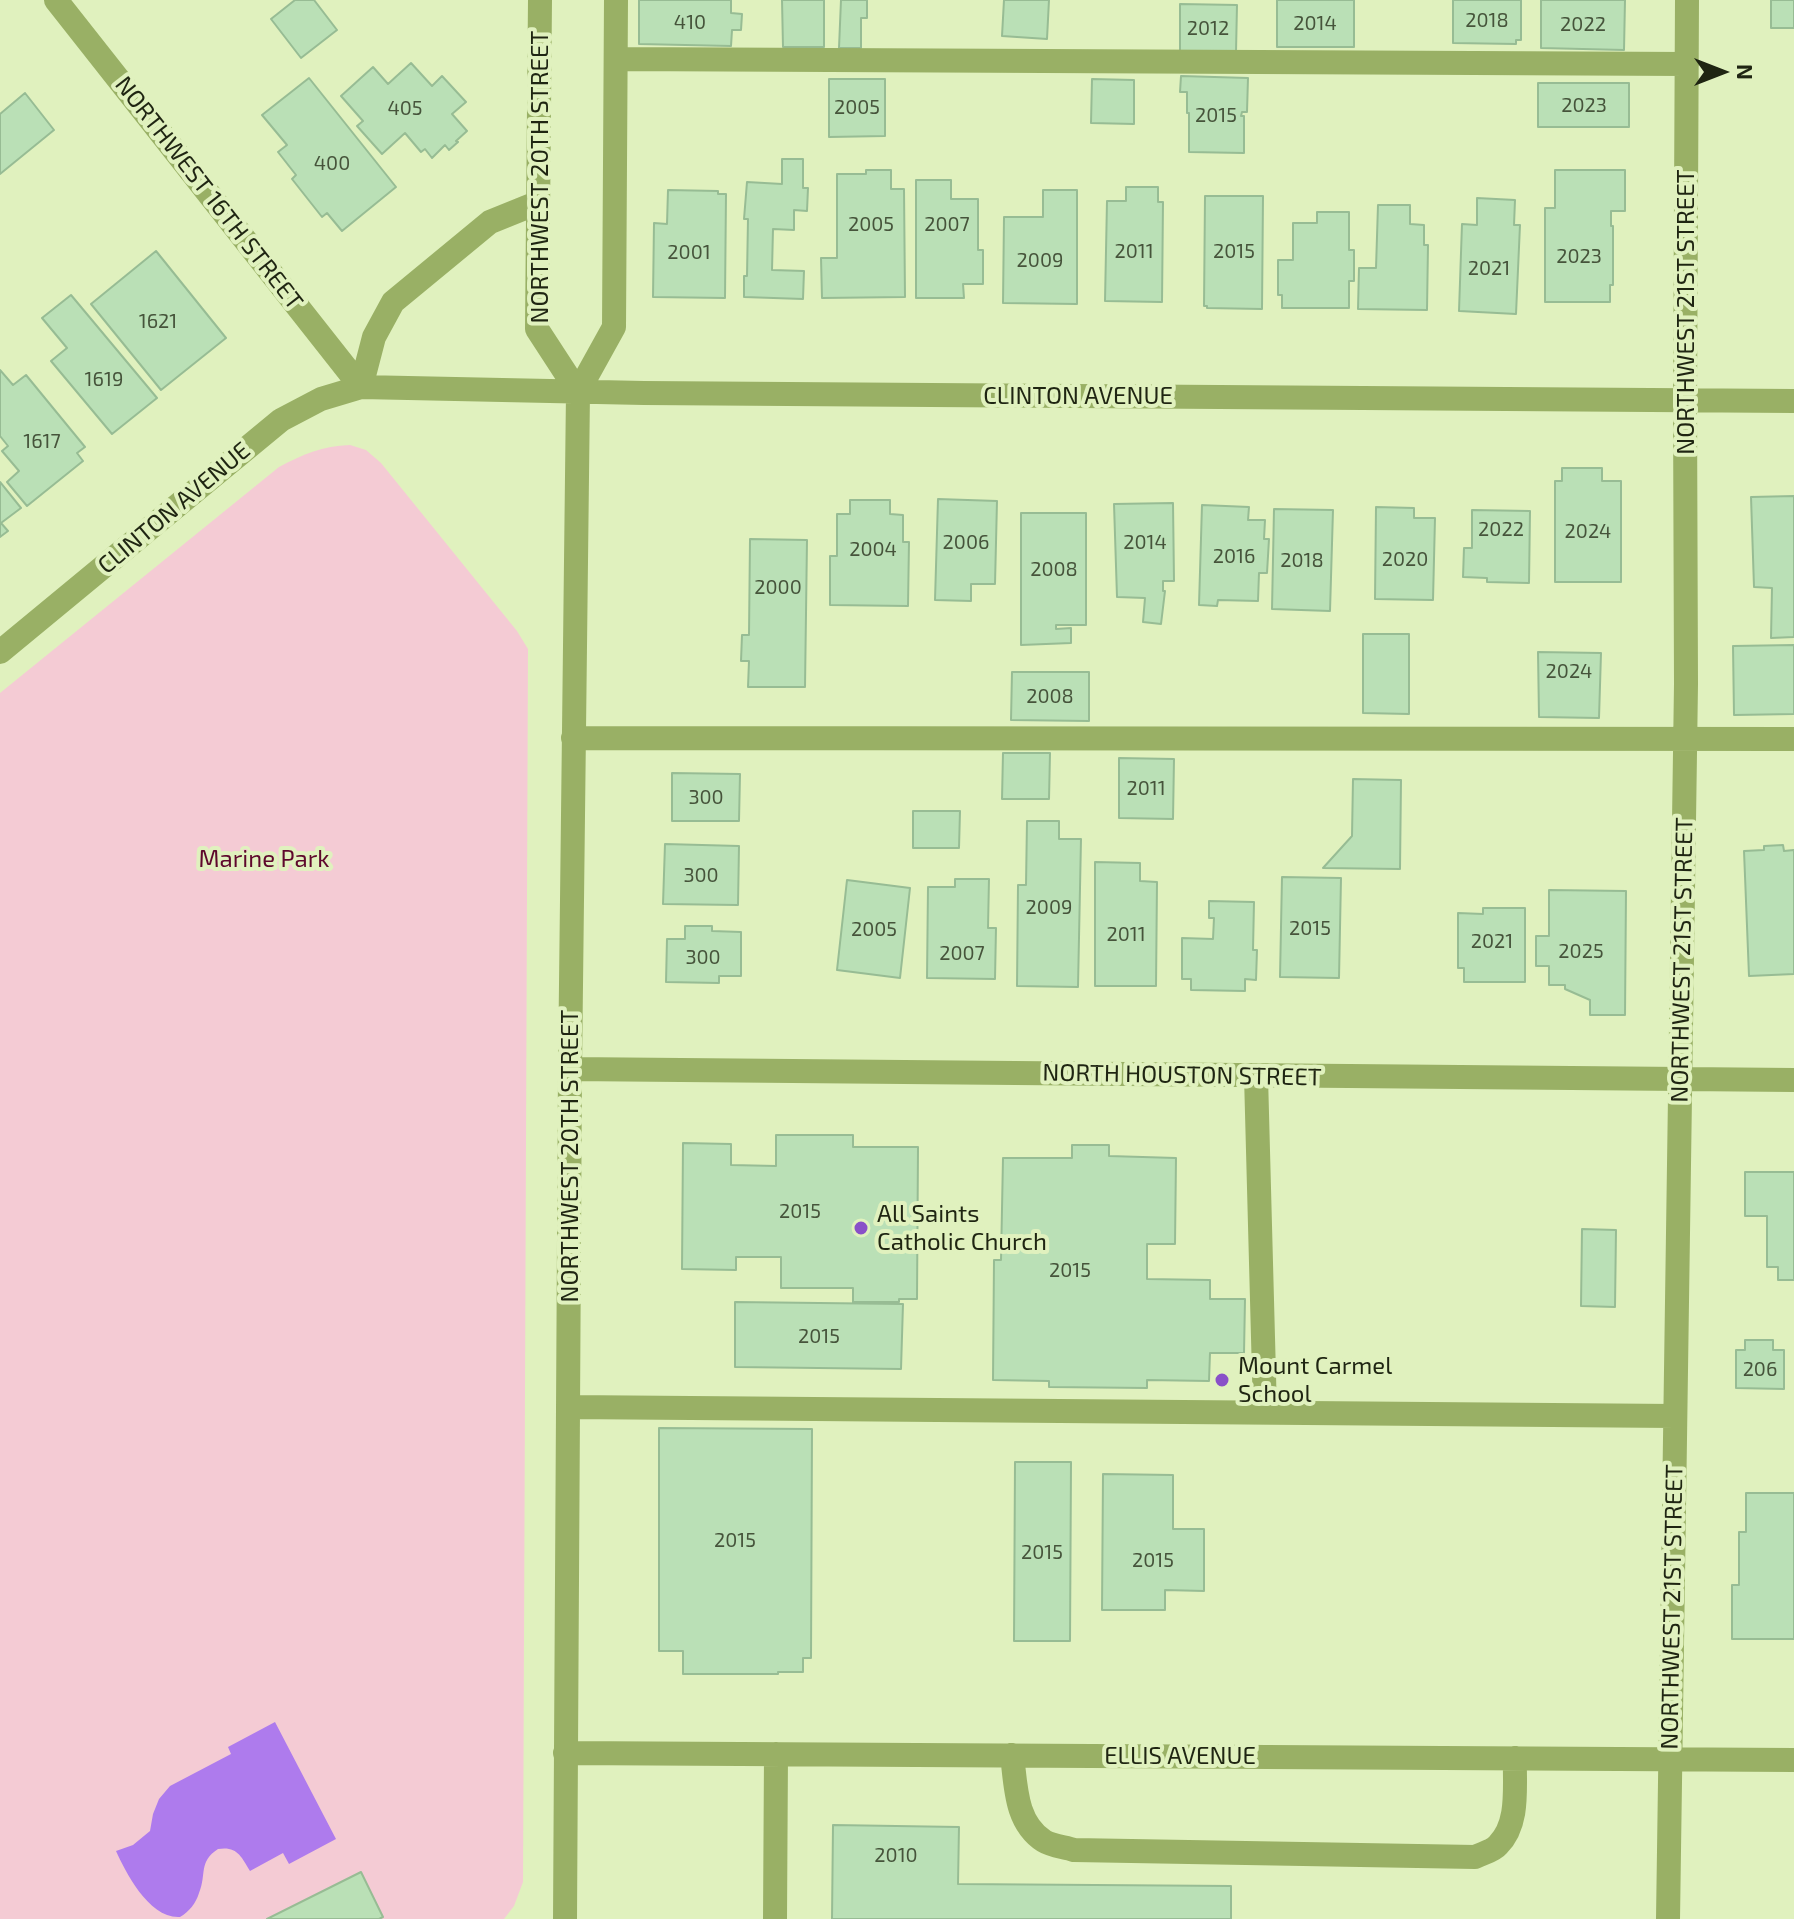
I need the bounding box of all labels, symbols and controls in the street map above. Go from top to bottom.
house number: 2018 [1465,8,1509,32]
house number: 410 [674,10,706,34]
house number: 2014 [1293,11,1337,35]
house number: 2022 [1560,12,1606,36]
house number: 2012 [1187,16,1229,40]
street label: NORTHWEST 20TH STREET [526,31,554,323]
north arrow [1682,32,1762,112]
text: N [1733,64,1759,80]
street label: NORTHWEST 16TH STREET [109,71,309,315]
house number: 2023 [1561,93,1607,117]
house number: 2005 [834,95,880,119]
house number: 405 [387,96,423,120]
house number: 2015 [1195,103,1237,127]
house number: 400 [314,151,350,175]
street label: NORTHWEST 21ST STREET [1672,169,1700,455]
house number: 2005 [848,212,894,236]
house number: 2007 [924,212,970,236]
house number: 2011 [1114,239,1154,263]
house number: 2015 [1213,239,1255,263]
house number: 2001 [667,240,711,264]
house number: 2023 [1556,244,1602,268]
house number: 2009 [1017,248,1063,272]
house number: 2021 [1468,256,1510,280]
house number: 1621 [139,309,177,333]
house number: 1619 [85,367,123,391]
street label: CLINTON AVENUE [983,382,1173,410]
house number: 1617 [23,429,61,453]
street label: CLINTON AVENUE [92,436,256,580]
house number: 2022 [1478,517,1524,541]
house number: 2024 [1565,519,1611,543]
house number: 2006 [943,530,989,554]
house number: 2014 [1123,530,1167,554]
house number: 2004 [849,537,897,561]
house number: 2016 [1213,544,1255,568]
house number: 2020 [1382,547,1428,571]
house number: 2018 [1280,548,1324,572]
house number: 2008 [1030,557,1078,581]
house number: 2000 [754,575,802,599]
house number: 2024 [1546,659,1592,683]
house number: 2008 [1026,684,1074,708]
house number: 2011 [1126,776,1166,800]
house number: 300 [688,785,724,809]
street label: NORTHWEST 21ST STREET [1665,817,1699,1103]
park label: Marine Park [198,845,330,873]
house number: 300 [683,863,719,887]
house number: 2009 [1026,895,1072,919]
house number: 2015 [1289,916,1331,940]
house number: 2005 [851,917,897,941]
house number: 2011 [1106,922,1146,946]
house number: 2021 [1471,929,1513,953]
house number: 2025 [1558,939,1604,963]
house number: 2007 [939,941,985,965]
house number: 300 [685,945,721,969]
street label: NORTHWEST 20TH STREET [556,1010,584,1302]
street label: NORTH HOUSTON STREET [1042,1058,1322,1092]
house number: 2015 [779,1199,821,1223]
place label: All Saints Catholic Church [877,1200,1047,1256]
marker: All Saints Catholic Church [852,1219,870,1237]
house number: 2015 [1049,1258,1091,1282]
house number: 2015 [798,1324,840,1348]
place label: Mount Carmel School [1238,1352,1392,1408]
house number: 206 [1743,1357,1777,1381]
marker: Mount Carmel School [1213,1371,1231,1389]
street label: NORTHWEST 21ST STREET [1655,1464,1689,1750]
house number: 2015 [714,1528,756,1552]
house number: 2015 [1021,1540,1063,1564]
house number: 2015 [1132,1548,1174,1572]
street label: ELLIS AVENUE [1104,1742,1256,1770]
house number: 2010 [874,1843,918,1867]

